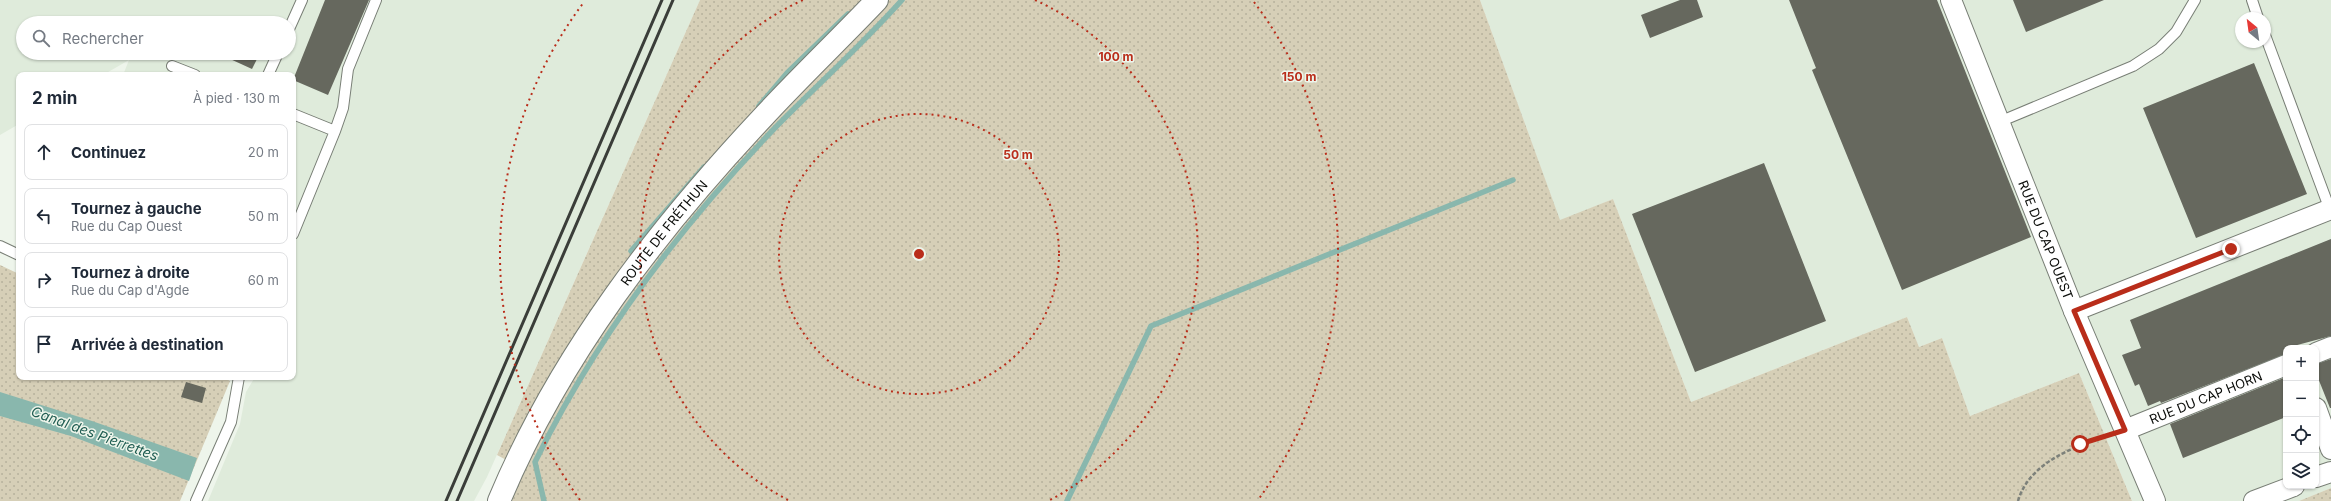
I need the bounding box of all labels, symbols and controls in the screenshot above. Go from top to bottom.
north arrow [2235,12,2271,48]
search box [16,16,296,60]
icon: search [30,27,52,49]
text: Rechercher [62,29,144,48]
text: 100 m [1098,49,1134,64]
text: 150 m [1282,69,1316,84]
text: 2 min [32,88,77,108]
text: À pied · 130 m [193,90,280,106]
icon: ahead [33,141,55,163]
text: Continuez [71,143,146,162]
text: 20 m [248,144,279,160]
text: 50 m [1003,147,1033,162]
street label: ROUTE DE FRÉTHUN [617,177,711,288]
street label: RUE DU CAP OUEST [2015,178,2077,302]
text: Tournez à gauche [71,199,202,218]
icon: left [33,205,55,227]
text: 50 m [248,208,279,224]
text: Rue du Cap Ouest [71,218,182,234]
route end [2222,240,2240,258]
centre of rings [912,247,926,261]
text: Tournez à droite [71,263,190,282]
icon: right [33,269,55,291]
text: 60 m [248,272,279,288]
text: Rue du Cap d'Agde [71,282,189,298]
icon: arrive [33,333,55,355]
text: Arrivée à destination [71,335,224,354]
map controls [2283,345,2319,489]
button: + [2283,345,2319,381]
street label: RUE DU CAP HORN [2147,367,2264,427]
button: − [2283,381,2319,417]
water label: Canal des Pierrettes [29,402,161,464]
button: locate [2283,417,2319,453]
route start [2071,435,2089,453]
button: layers [2283,453,2319,489]

